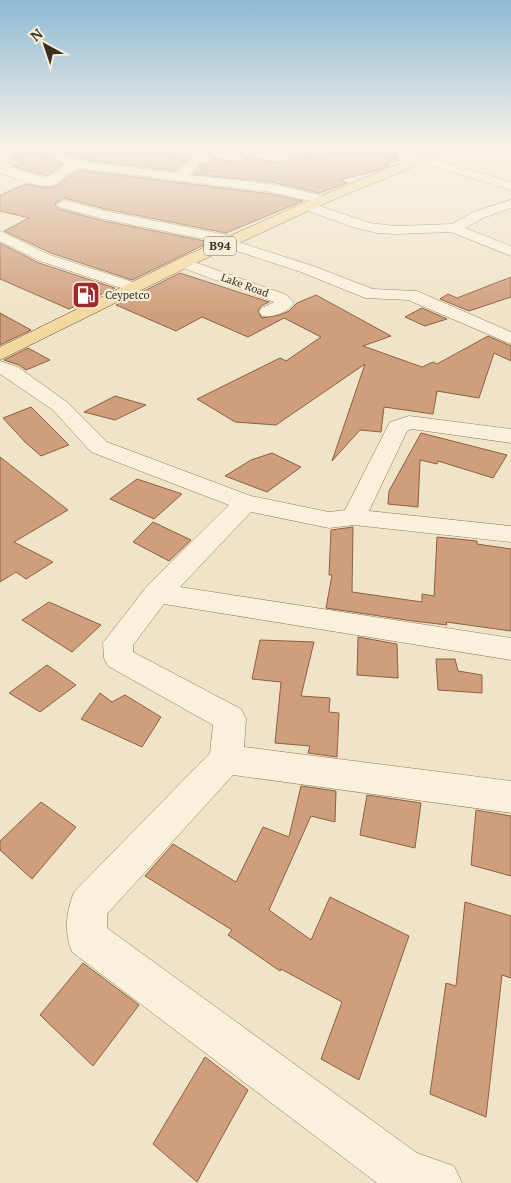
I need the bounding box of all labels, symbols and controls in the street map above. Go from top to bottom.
north arrow [20,20,70,70]
text: N [26,24,47,45]
road number: B94 [204,237,236,256]
street label: Lake Road [219,270,271,300]
fuel station icon: Ceypetco [71,280,101,310]
place label: Ceypetco [105,288,150,302]

